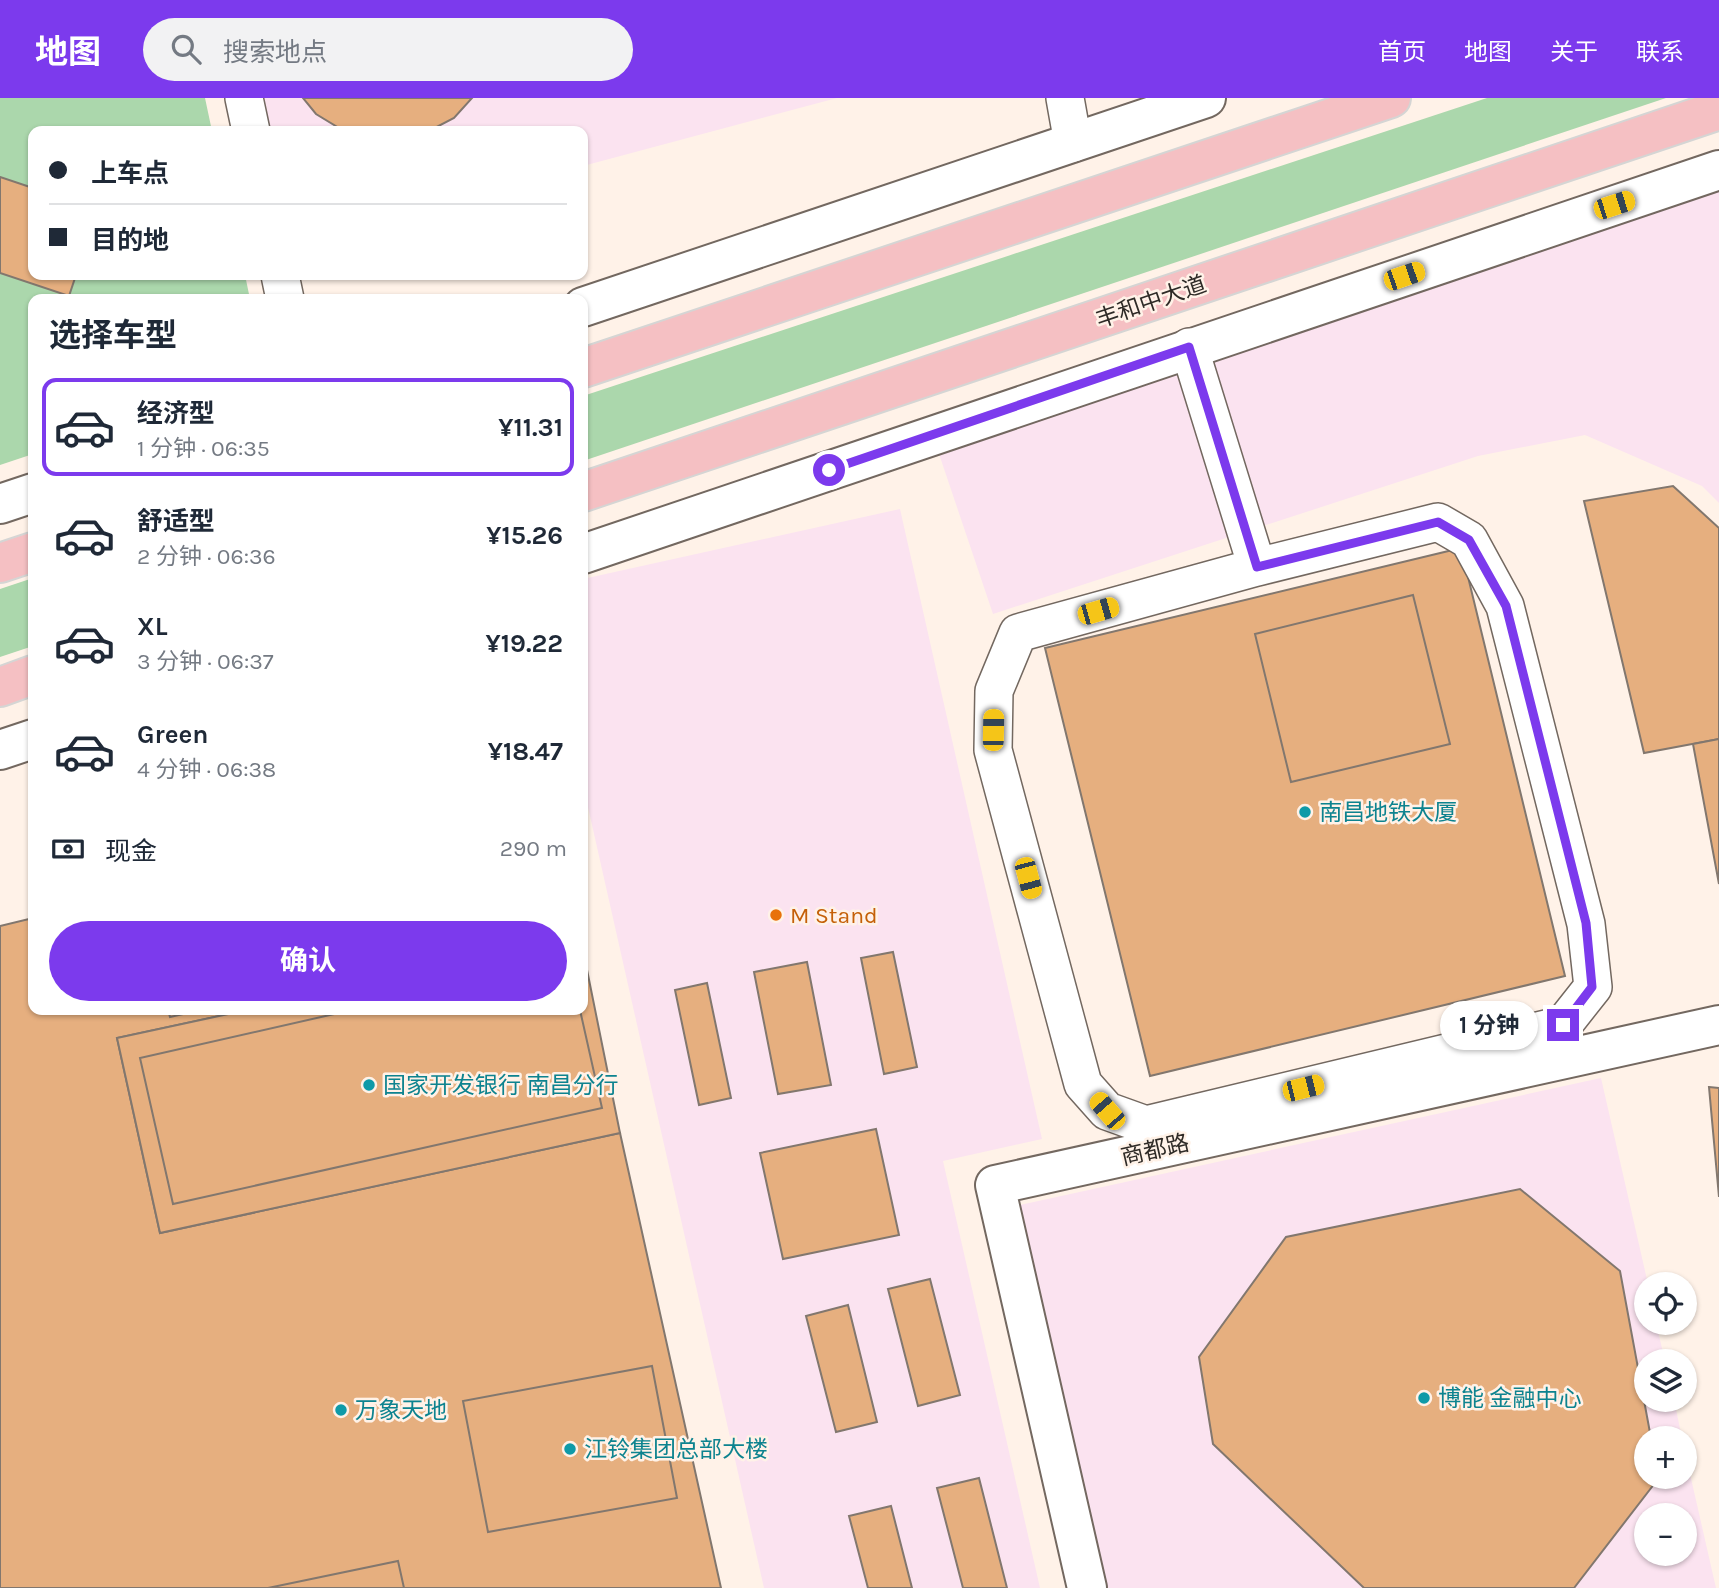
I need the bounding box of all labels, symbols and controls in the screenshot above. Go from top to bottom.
search box [143,18,633,81]
icon: search [167,30,205,68]
text: 地图 [35,33,101,71]
text: 搜索地点 [223,37,327,68]
text: 首页 [1378,38,1426,66]
text: 地图 [1464,38,1512,66]
text: 关于 [1550,38,1598,66]
text: 联系 [1636,38,1684,66]
text: 上车点 [91,158,169,189]
car [1591,189,1638,221]
text: 目的地 [91,225,169,256]
car [1381,259,1428,293]
street label: 丰和中大道 [1092,271,1210,333]
text: 选择车型 [49,317,177,354]
icon: car [53,396,116,459]
text: 经济型 [137,398,215,429]
text: ¥11.31 [498,412,563,443]
text: 1 分钟 · 06:35 [137,435,270,462]
route start [813,454,845,486]
icon: car [53,504,116,567]
text: 舒适型 [137,506,215,537]
text: ¥15.26 [486,520,563,551]
text: 2 分钟 · 06:36 [137,543,276,570]
car [1075,595,1122,627]
text: XL [137,611,168,642]
icon: car [53,612,116,675]
text: ¥19.22 [486,628,563,659]
text: 3 分钟 · 06:37 [137,648,274,675]
car [983,709,1004,751]
text: Green [137,719,209,750]
icon: car [53,720,116,783]
text: ¥18.47 [488,736,563,767]
text: 4 分钟 · 06:38 [137,756,276,783]
place label: 南昌地铁大厦 [1319,799,1457,826]
marker: 南昌地铁大厦 [1297,804,1313,820]
icon: cash [49,830,87,868]
text: 290 m [500,835,567,862]
text: 现金 [105,836,157,867]
car [1013,855,1044,901]
place label: M Stand [790,902,878,929]
marker: M Stand [768,907,784,923]
button: 确认 [49,921,567,1001]
callout: 1 分钟 [1440,1000,1538,1049]
route end [1547,1009,1579,1041]
text: 1 分钟 [1459,1012,1519,1039]
place label: 国家开发银行 南昌分行 [383,1072,618,1099]
car [1281,1073,1326,1103]
marker: 国家开发银行 南昌分行 [361,1077,377,1093]
car [1086,1088,1129,1134]
street label: 商都路 [1118,1129,1192,1171]
map controls [1634,1272,1697,1566]
button: locate [1634,1272,1697,1335]
button: layers [1634,1349,1697,1412]
place label: 博能 金融中心 [1438,1385,1581,1412]
marker: 博能 金融中心 [1416,1390,1432,1406]
place label: 万象天地 [355,1397,447,1424]
marker: 万象天地 [333,1402,349,1418]
button: + [1634,1426,1697,1489]
place label: 江铃集团总部大楼 [584,1436,768,1463]
marker: 江铃集团总部大楼 [562,1441,578,1457]
button: − [1634,1503,1697,1566]

